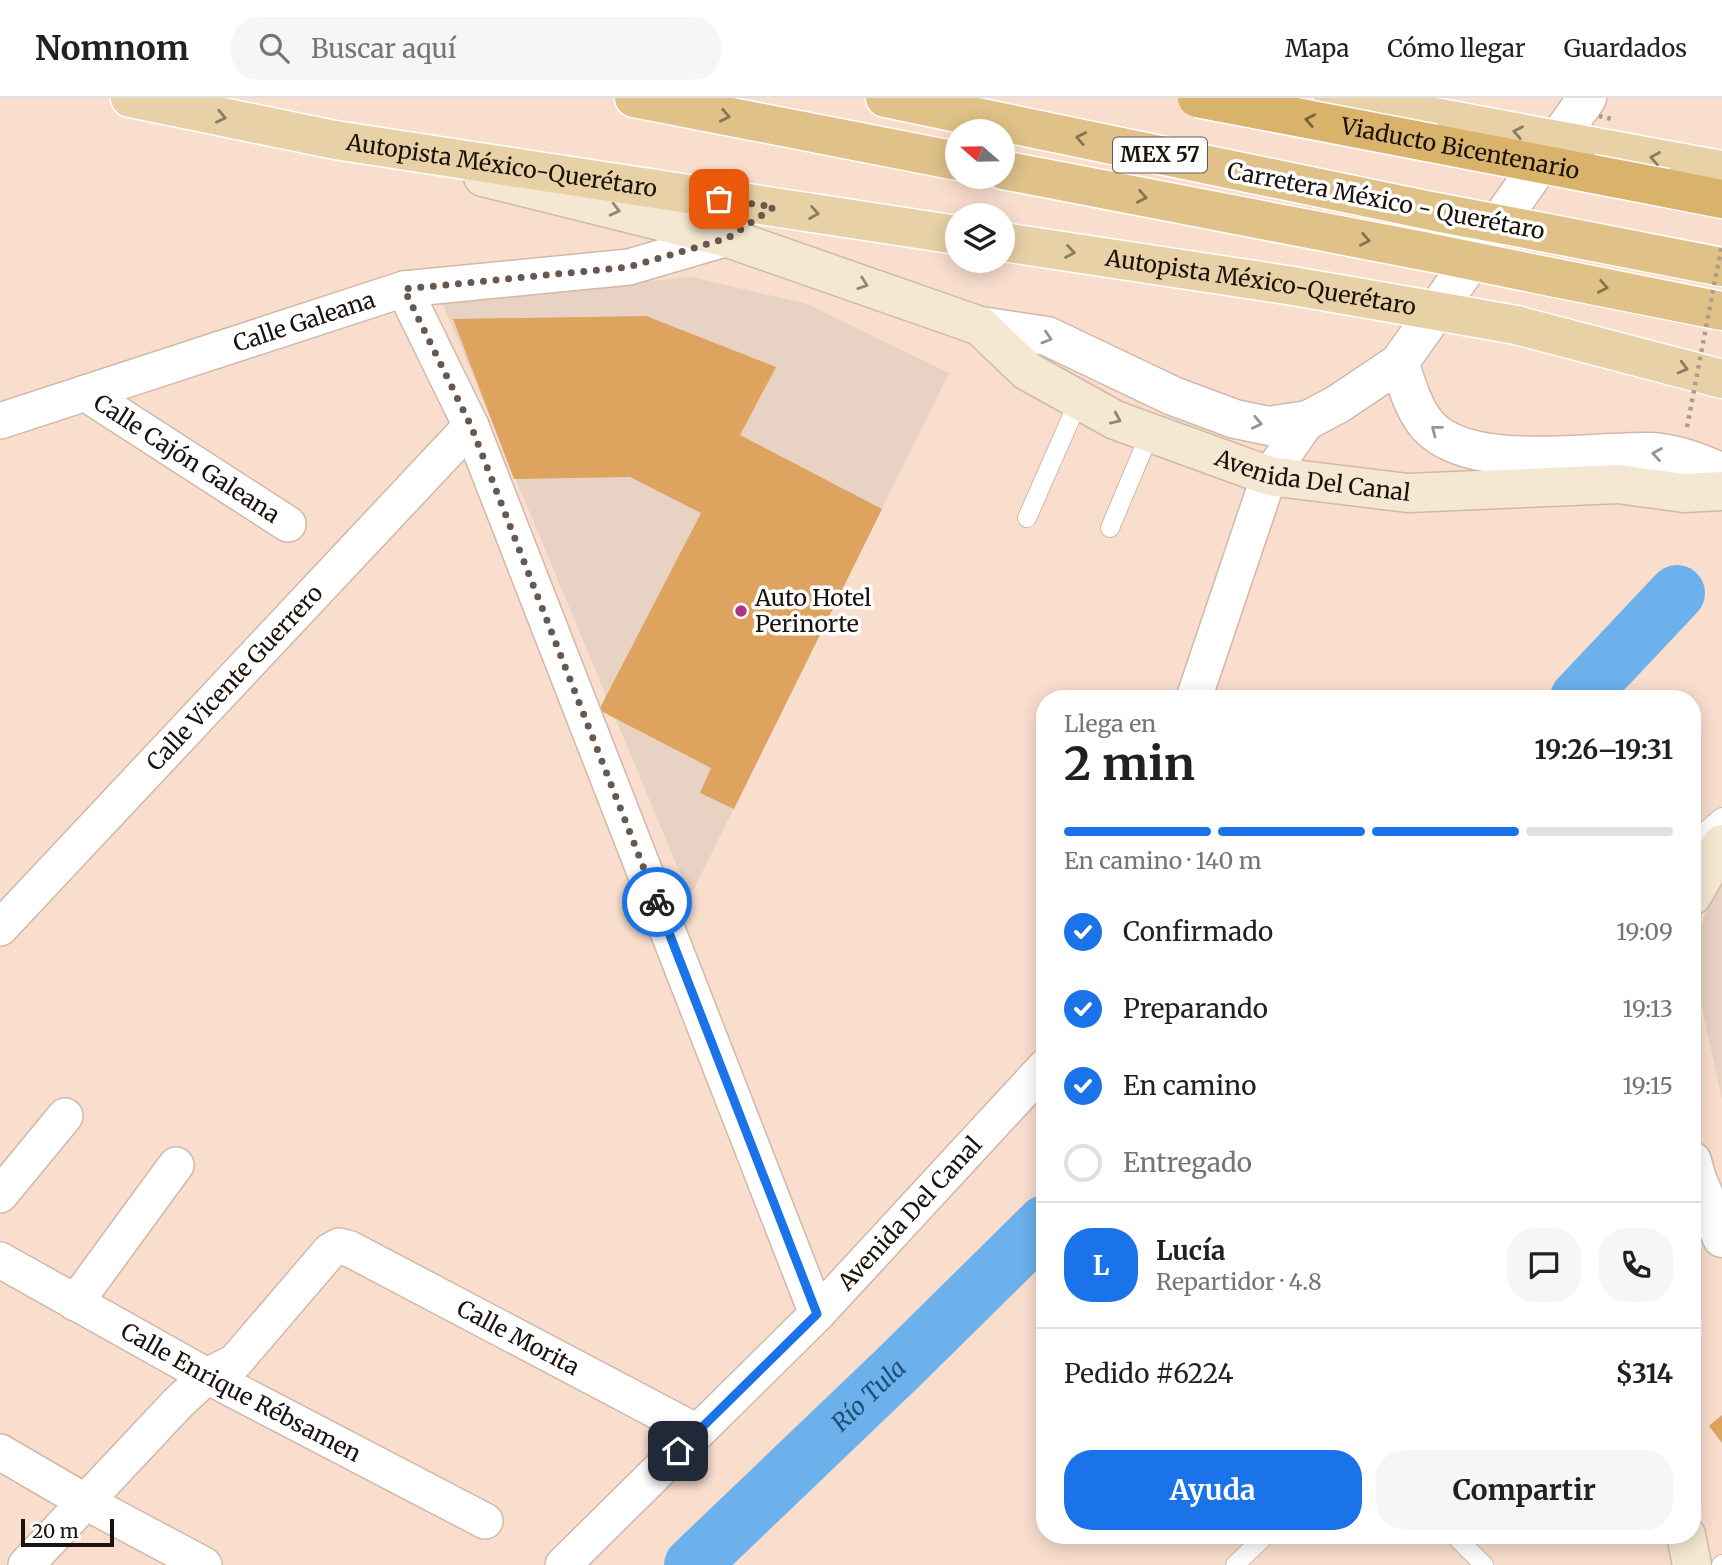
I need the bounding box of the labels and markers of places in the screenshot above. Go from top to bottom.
pin [689,169,749,229]
place label: Auto Hotel Perinorte [754,583,871,638]
marker: Auto Hotel Perinorte [733,603,749,619]
pin [648,1421,708,1481]

